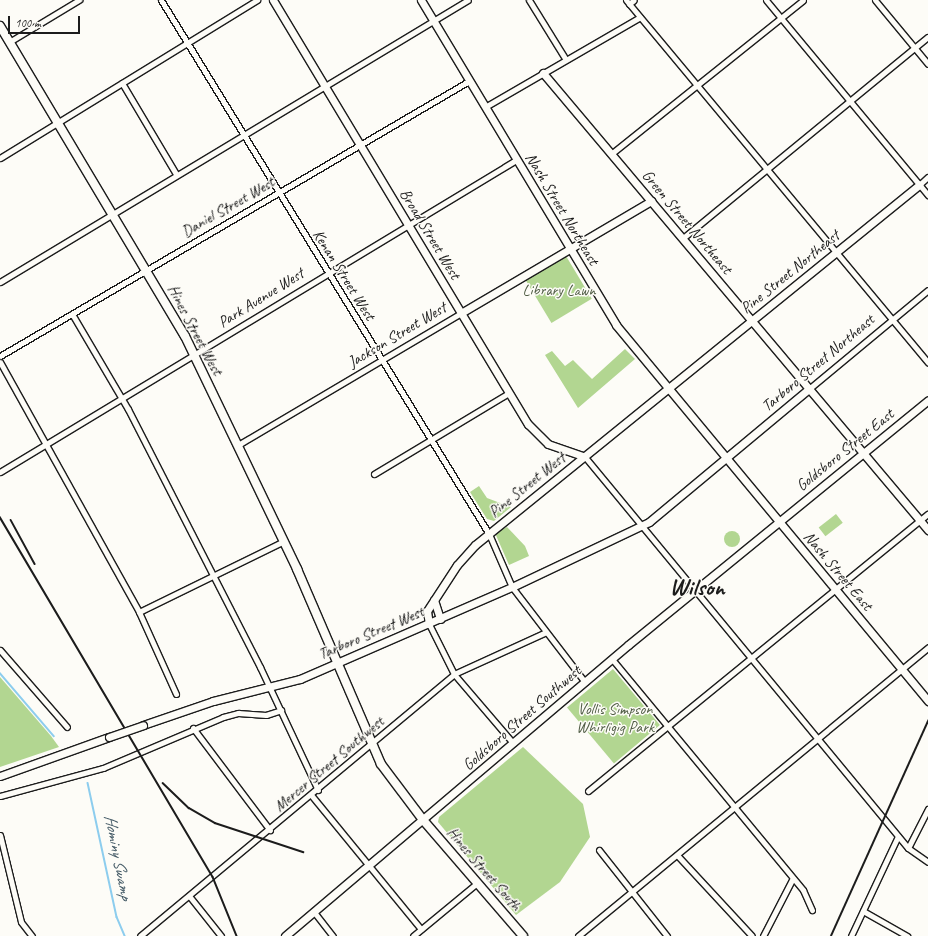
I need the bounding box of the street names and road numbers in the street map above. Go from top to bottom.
street label: Nash Street Northeast [521,149,603,269]
street label: Green Street Northeast [638,166,736,278]
street label: Daniel Street West [178,173,278,241]
street label: Broad Street West [395,185,465,283]
street label: Kenan Street West [308,226,380,324]
street label: Pine Street Northeast [737,226,843,318]
street label: Park Avenue West [215,264,307,332]
street label: Hines Street West [163,281,227,379]
street label: Jackson Street West [344,298,450,372]
street label: Tarboro Street Northeast [758,310,878,416]
street label: Goldsboro Street East [792,405,898,495]
street label: Pine Street West [485,448,569,522]
street label: Nash Street East [799,527,877,615]
street label: Tarboro Street West [315,602,427,664]
street label: Goldsboro Street Southwest [459,661,585,775]
street label: Mercer Street Southwest [270,712,388,816]
street label: Hines Street South [443,823,525,915]

